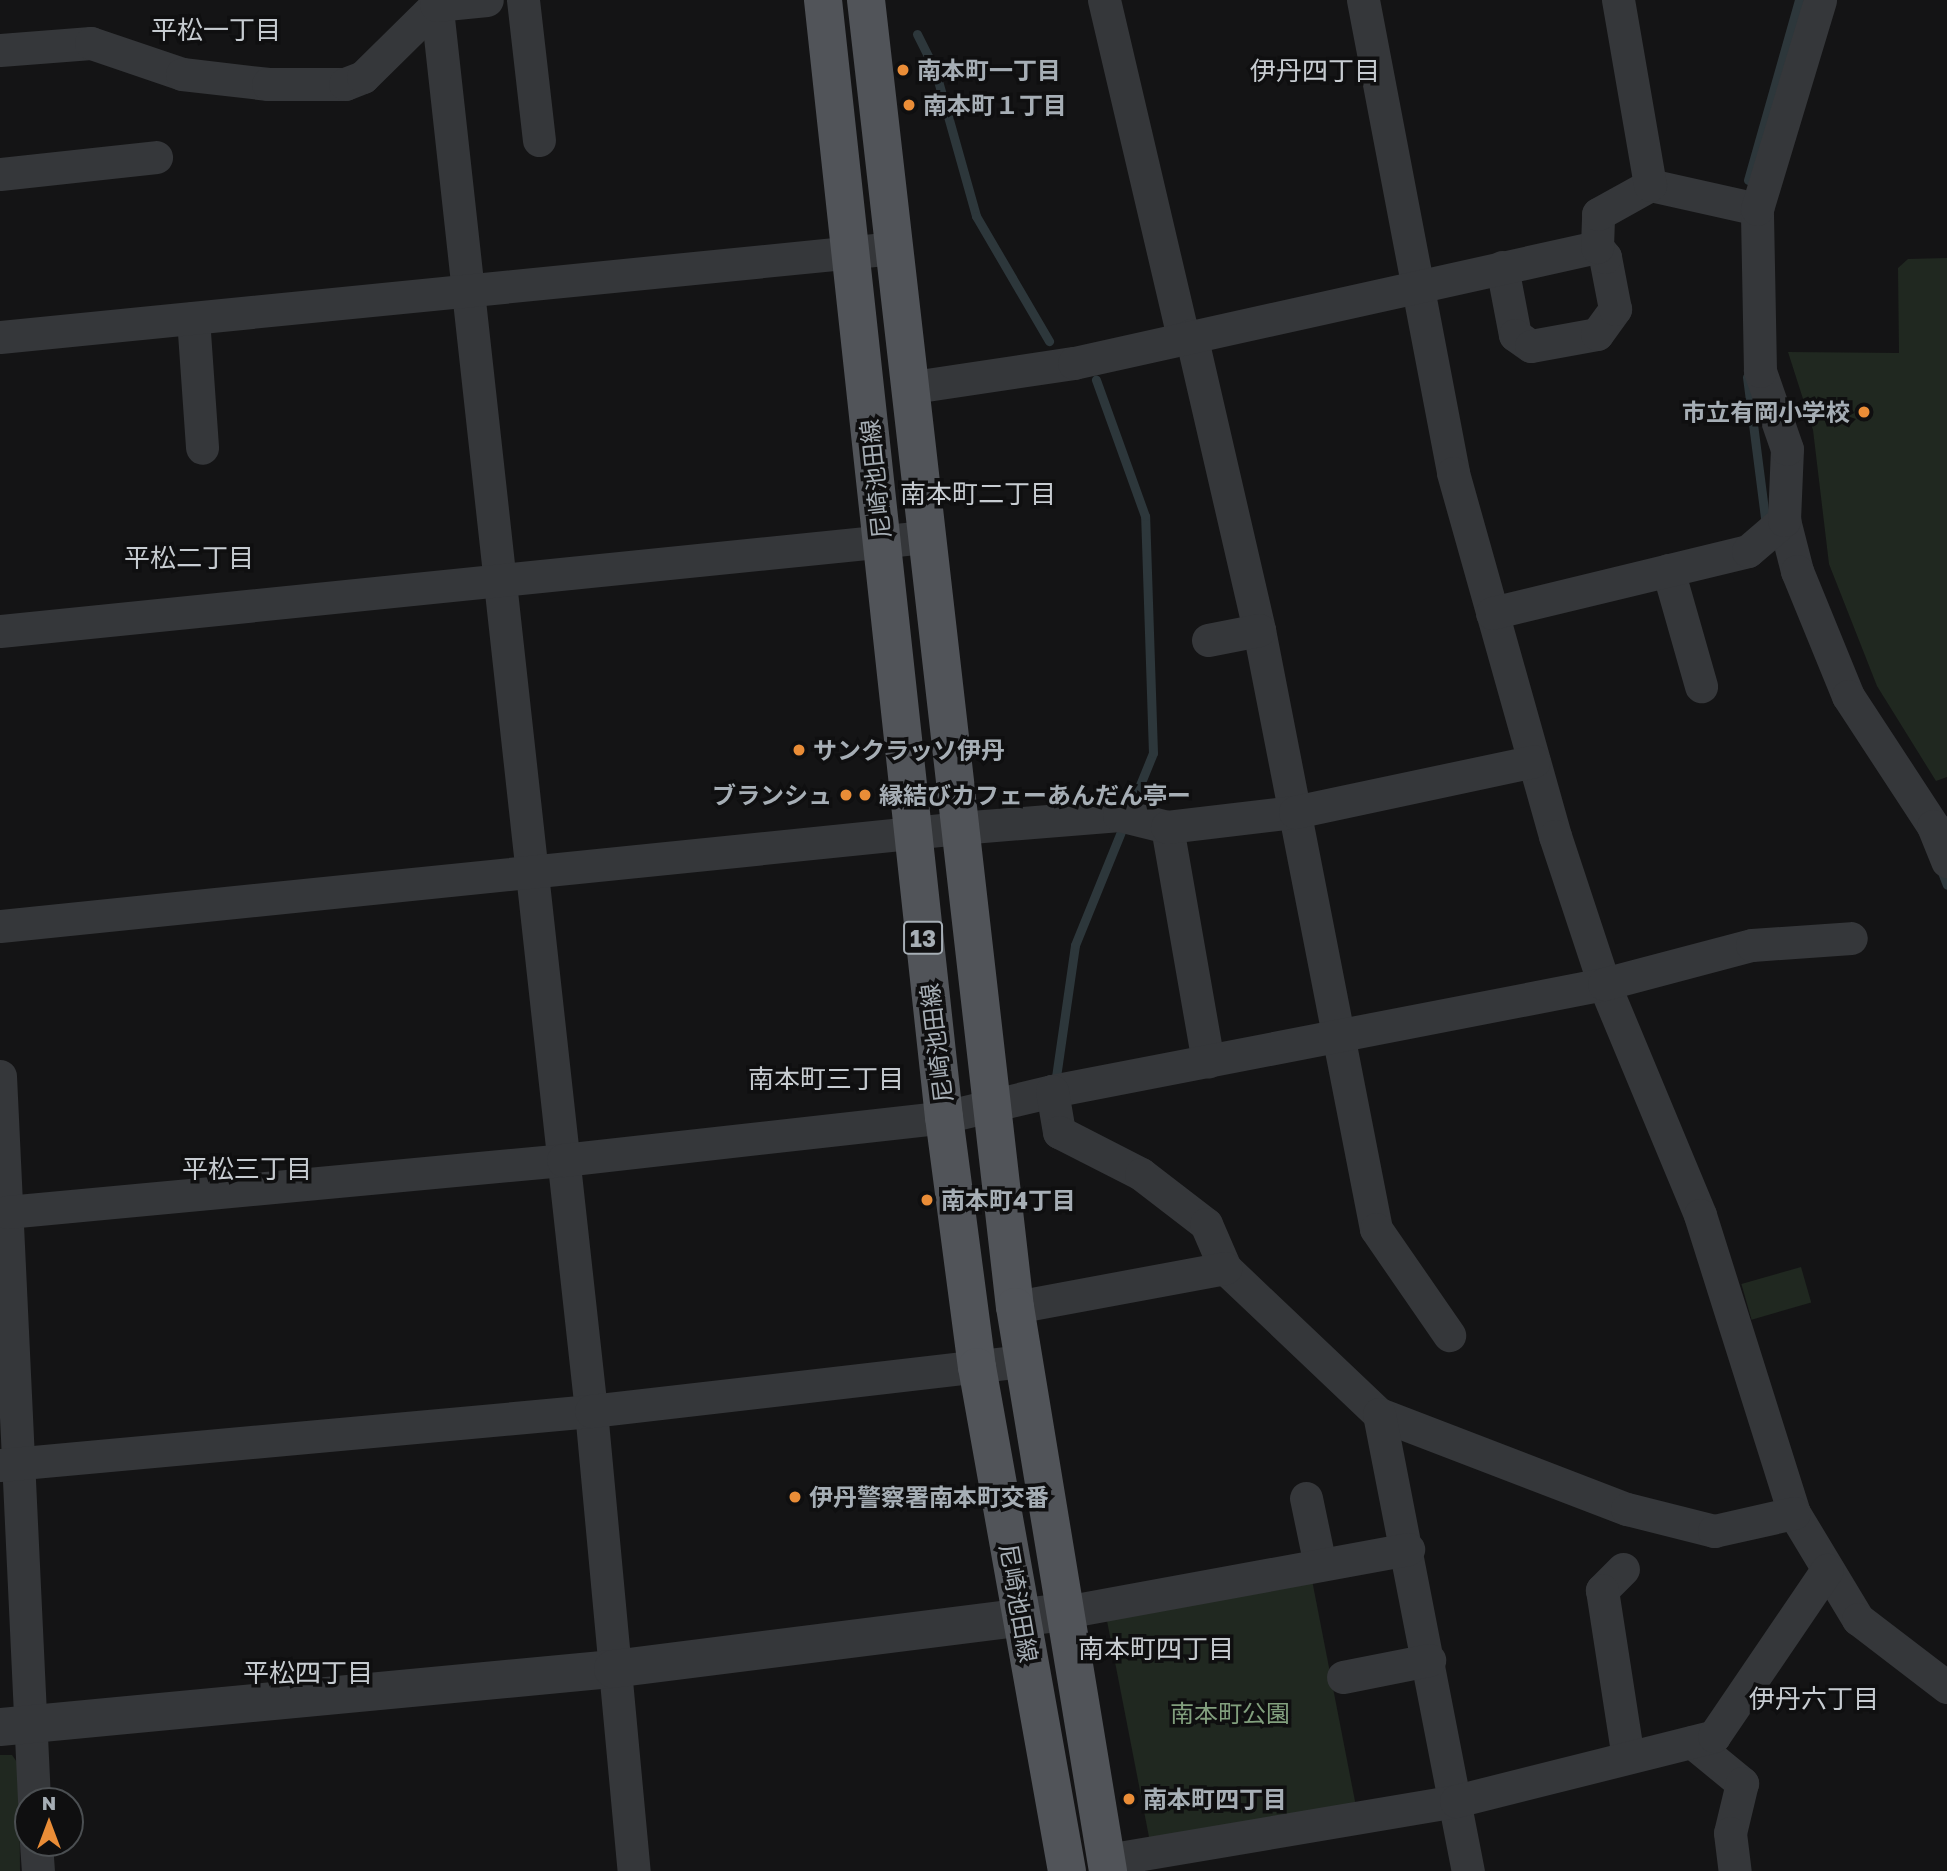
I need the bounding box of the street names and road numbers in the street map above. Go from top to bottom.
street label: 尼崎池田線 [854,418,896,540]
road number: 13 [902,918,944,958]
street label: 尼崎池田線 [914,982,958,1104]
street label: 尼崎池田線 [994,1541,1044,1665]

